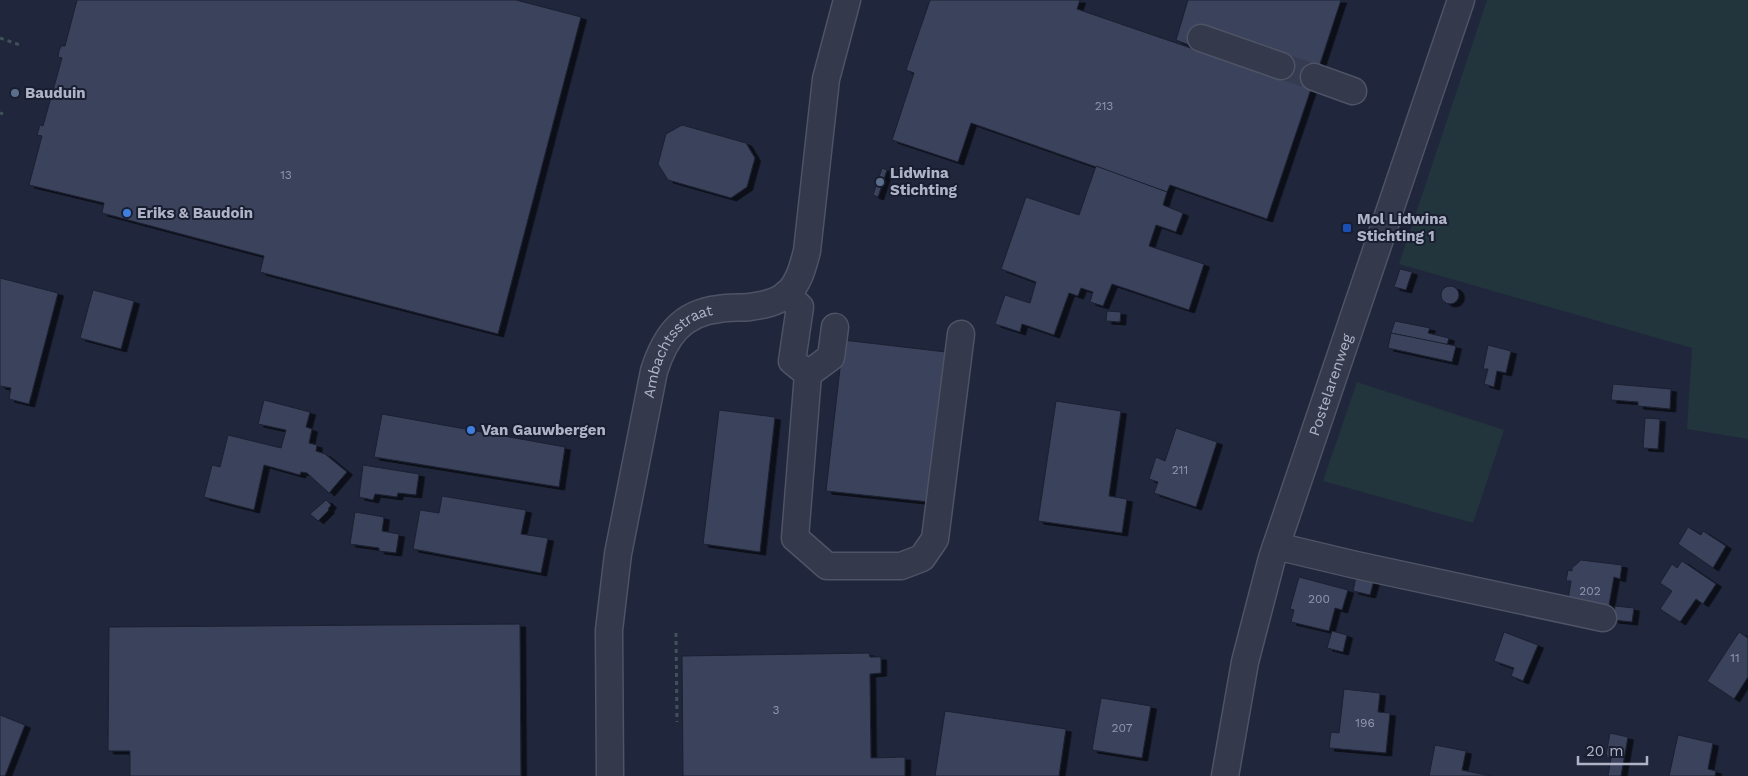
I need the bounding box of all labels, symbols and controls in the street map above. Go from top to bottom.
place label: Bauduin [25,84,86,102]
marker: Bauduin [9,87,21,99]
house number: 213 [1095,99,1113,113]
place label: Lidwina Stichting [890,164,958,199]
house number: 13 [280,168,292,182]
marker: Lidwina Stichting [874,176,886,188]
place label: Eriks & Baudoin [137,204,253,222]
marker: Eriks & Baudoin [121,207,133,219]
place label: Mol Lidwina Stichting 1 [1357,210,1448,245]
marker: Mol Lidwina Stichting 1 [1341,222,1353,234]
street label: Ambachtsstraat [640,301,715,400]
street label: Postelarenweg [1305,331,1356,438]
place label: Van Gauwbergen [481,421,606,439]
marker: Van Gauwbergen [465,424,477,436]
house number: 211 [1172,463,1188,477]
house number: 202 [1579,584,1601,598]
house number: 200 [1308,592,1330,606]
house number: 11 [1730,651,1740,665]
house number: 3 [773,703,780,717]
house number: 196 [1355,716,1375,730]
house number: 207 [1112,721,1133,735]
scale bar [1578,734,1647,766]
text: 20 m [1586,742,1624,760]

